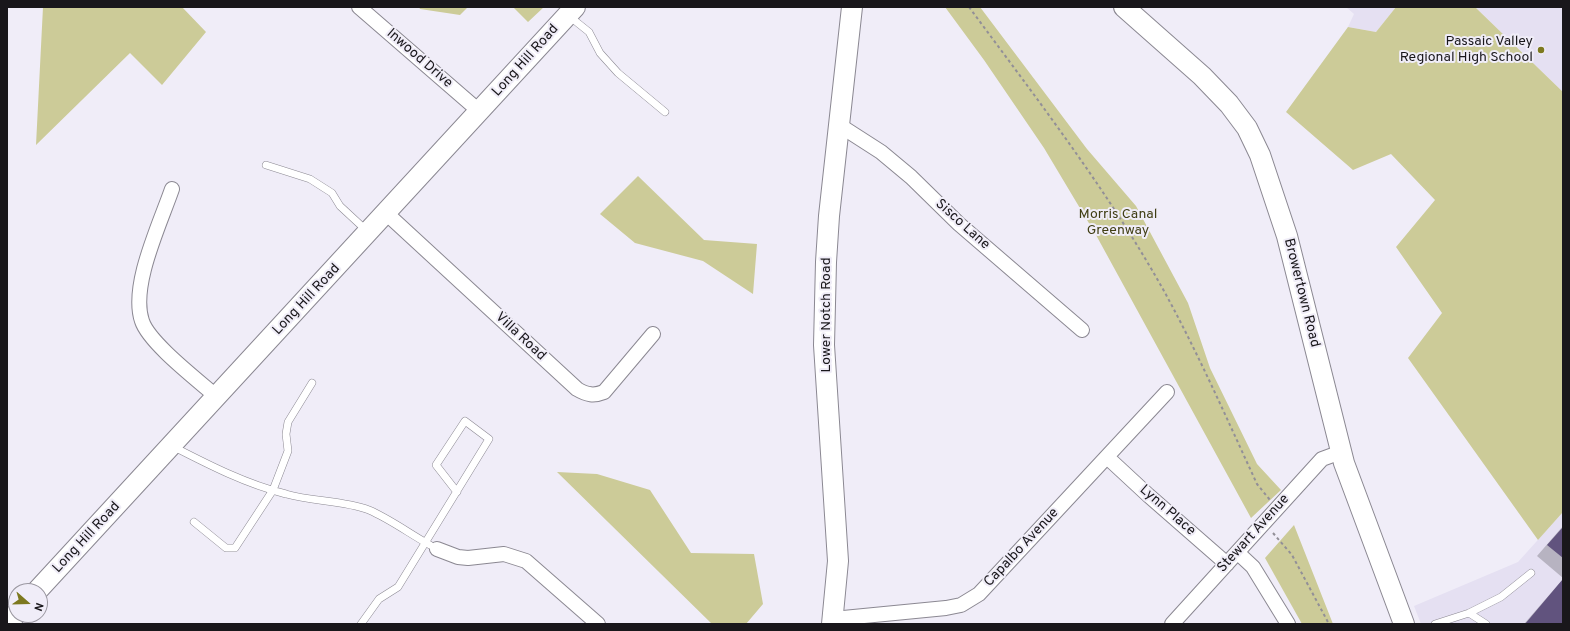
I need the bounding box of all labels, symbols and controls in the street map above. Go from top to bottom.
street label: Long Hill Road [489,21,563,101]
street label: Inwood Drive [383,26,455,92]
place label: Passaic Valley Regional High School [1400,34,1533,66]
marker: Passaic Valley Regional High School [1536,45,1546,55]
street label: Sisco Lane [931,196,993,254]
park label: Morris Canal Greenway [1079,207,1157,240]
street label: Browertown Road [1279,237,1323,349]
street label: Lower Notch Road [819,257,835,373]
street label: Long Hill Road [270,261,344,339]
street label: Villa Road [491,309,549,365]
street label: Lynn Place [1136,482,1198,540]
street label: Stewart Avenue [1215,492,1293,576]
street label: Long Hill Road [50,499,124,577]
street label: Capalbo Avenue [981,505,1063,591]
north arrow [8,583,48,623]
text: N [30,601,46,613]

